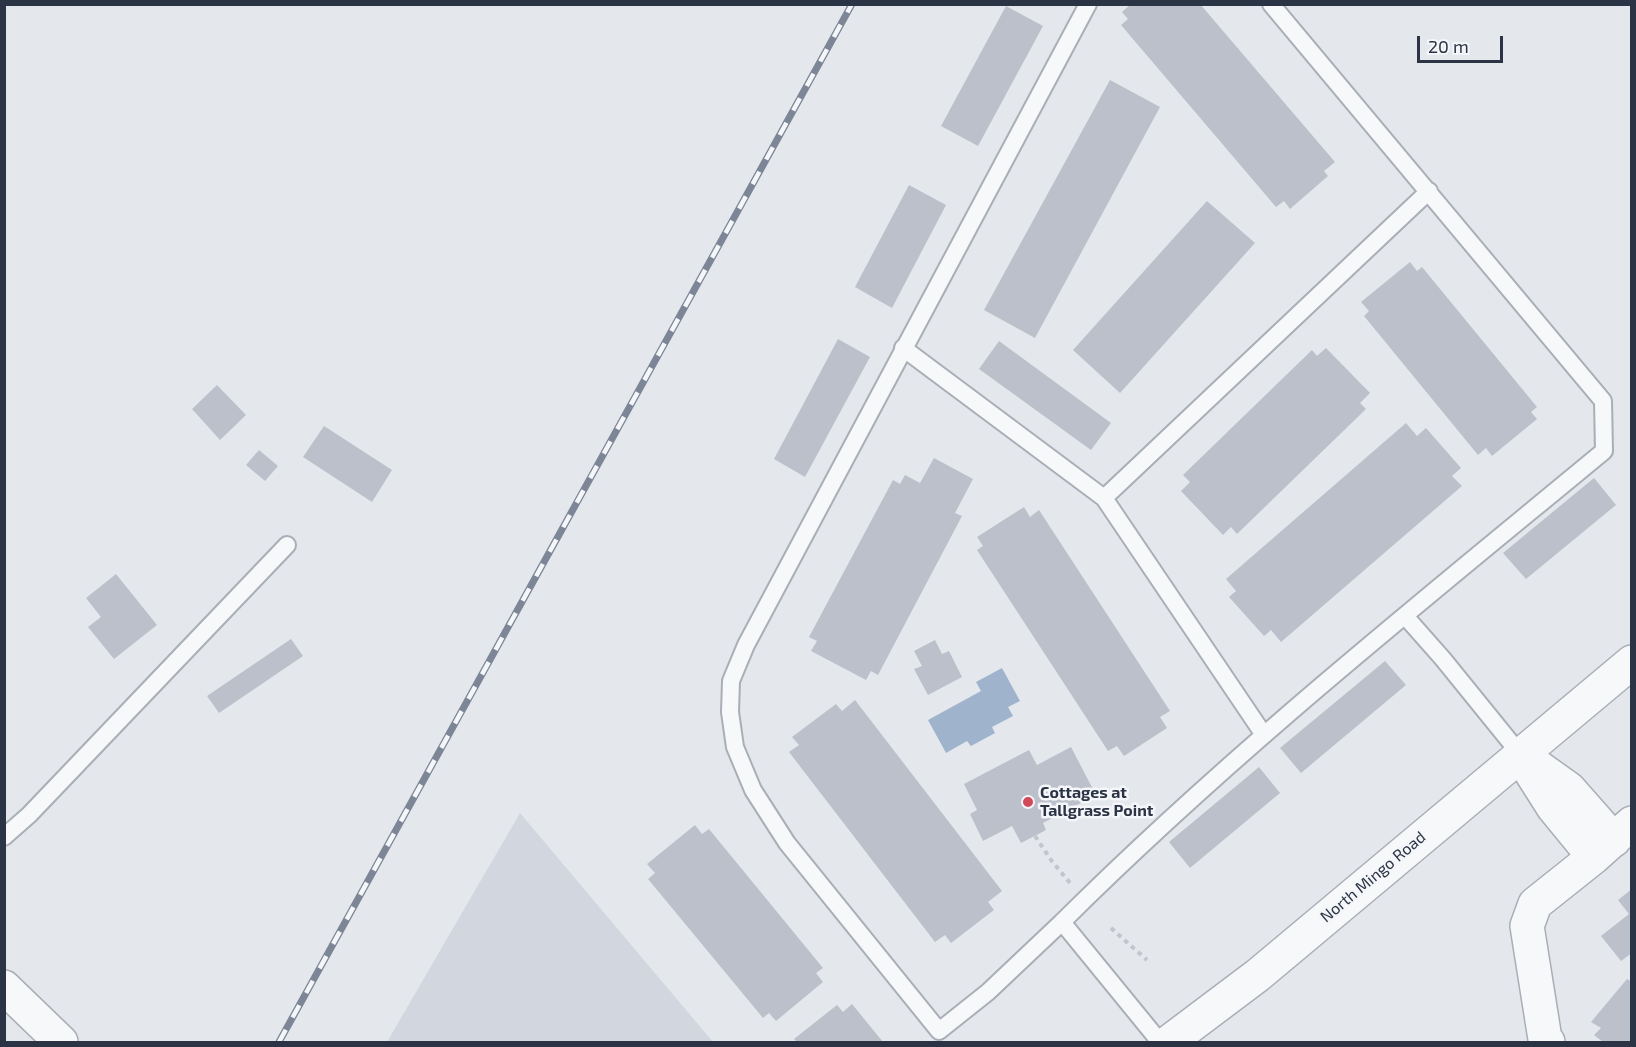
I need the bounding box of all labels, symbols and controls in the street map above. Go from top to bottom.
scale bar [1420,24,1506,62]
text: 20 m [1428,35,1469,57]
place label: Cottages at Tallgrass Point [1040,783,1153,821]
marker: Cottages at Tallgrass Point [1021,795,1035,809]
street label: North Mingo Road [1316,827,1430,927]

